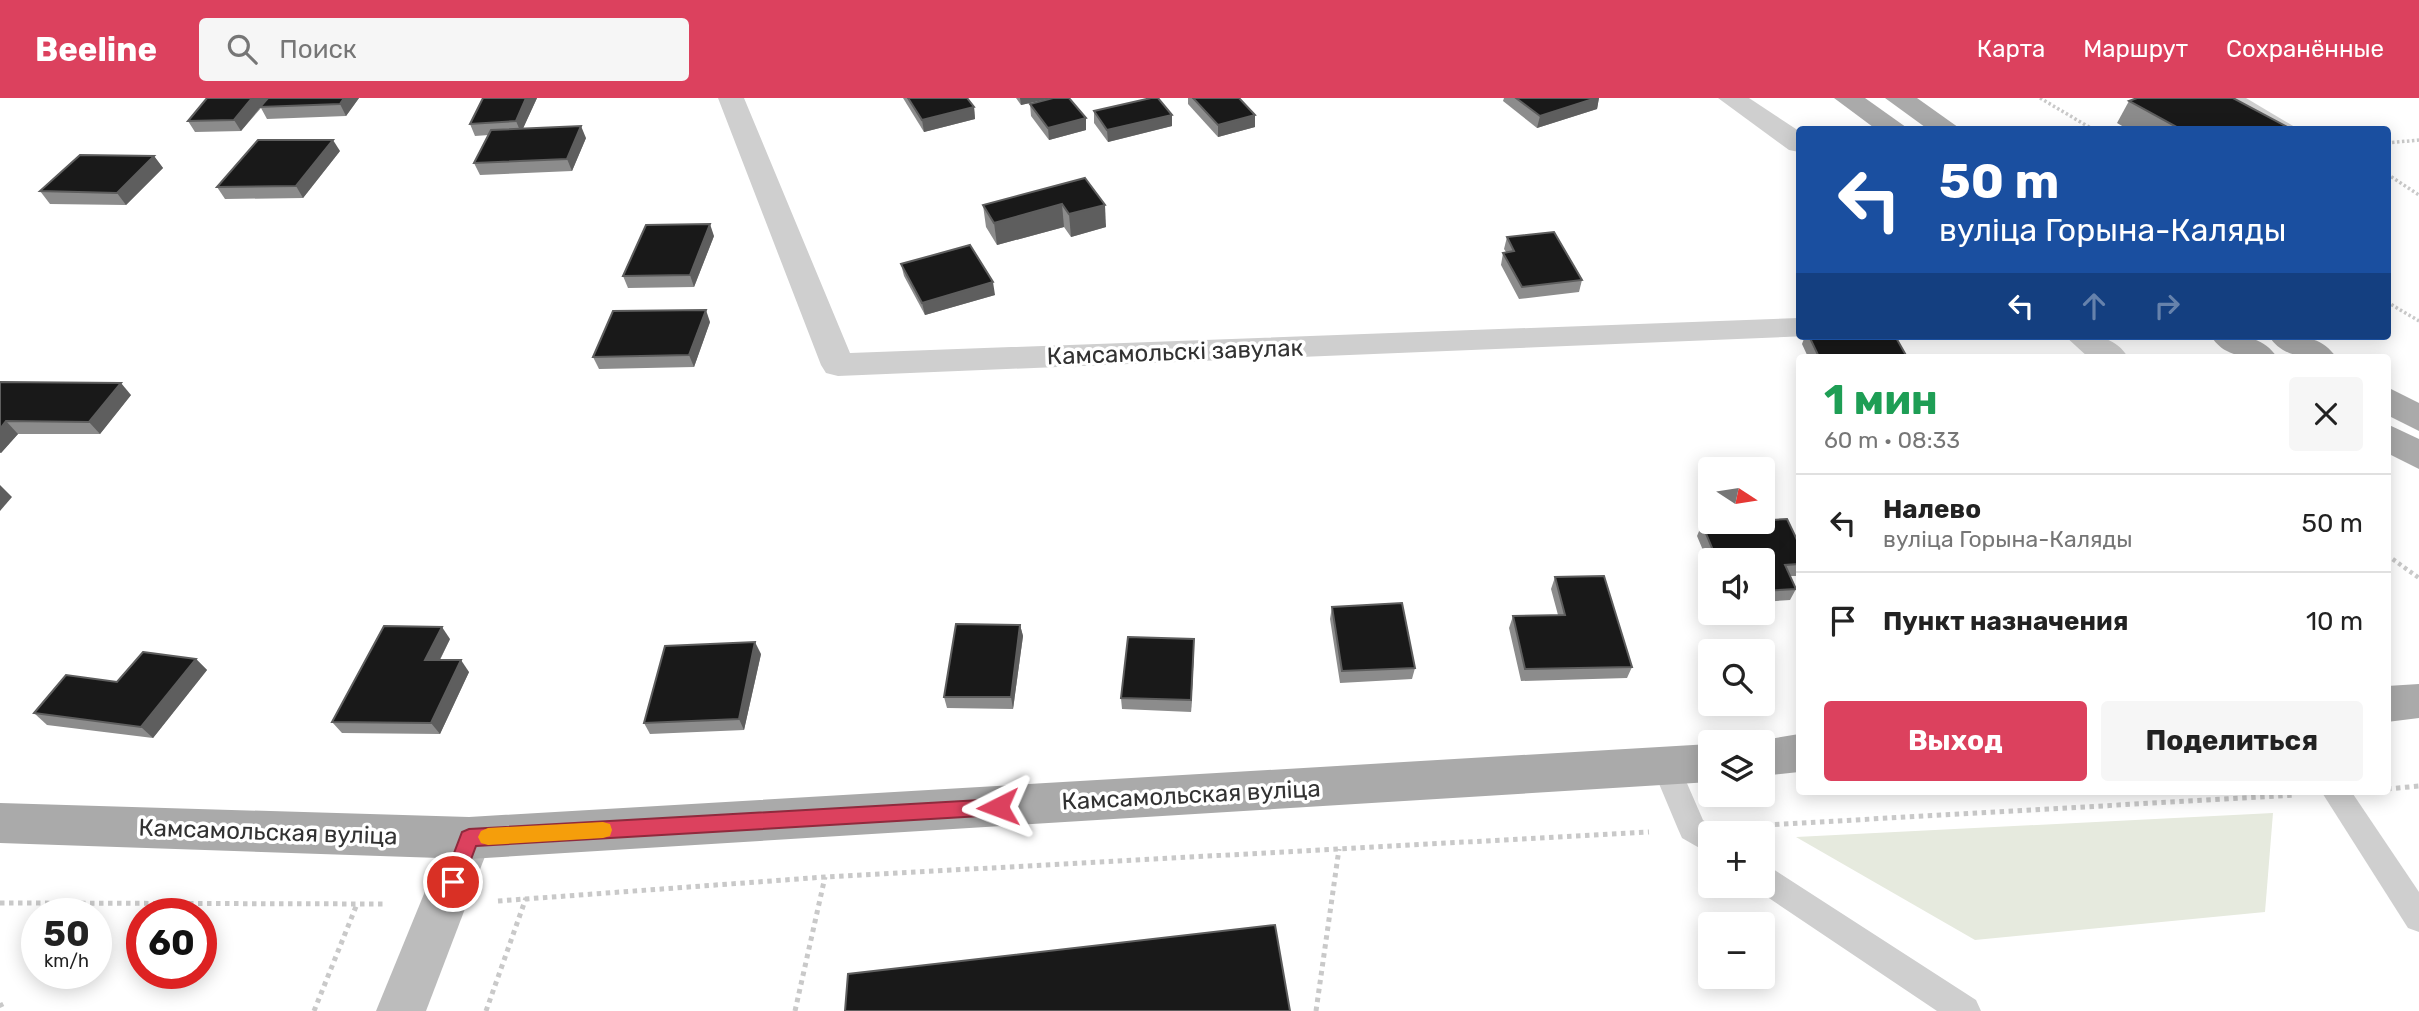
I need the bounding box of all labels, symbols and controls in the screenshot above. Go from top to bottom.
search box [199,18,689,81]
text: Beeline [35,30,157,69]
icon: search [223,30,261,68]
text: Поиск [279,34,357,65]
text: Карта [1977,35,2045,63]
text: Маршрут [2083,35,2188,63]
text: Сохранённые [2226,35,2384,63]
text: 50 m [1939,152,2059,210]
icon: left [1824,154,1915,245]
text: вуліца Горына-Каляды [1939,211,2286,249]
icon: left [2002,287,2040,325]
icon: ahead [2075,287,2113,325]
icon: right [2148,287,2186,325]
street label: Камсамольскі завулак [1046,334,1304,370]
text: 1 мин [1824,375,1938,425]
button: close [2289,377,2363,451]
text: 60 m · 08:33 [1824,426,1960,454]
north arrow [1698,457,1774,534]
map controls [1698,457,1775,989]
text: Налево [1883,494,1981,525]
icon: left [1824,504,1862,542]
text: 50 m [2302,508,2363,539]
text: вуліца Горына-Каляды [1883,525,2133,553]
button: sound [1698,548,1775,625]
icon: arrive [1824,602,1862,640]
text: Пункт назначения [1883,606,2128,637]
text: 10 m [2306,606,2363,637]
button: search [1698,639,1775,716]
button: Выход [1824,701,2087,781]
button: Поделиться [2101,701,2363,781]
button: layers [1698,730,1775,807]
position arrow [961,770,1035,844]
street label: Камсамольская вуліца [1061,774,1321,816]
street label: Камсамольская вуліца [138,813,398,851]
button: + [1698,821,1775,898]
pin [423,852,483,912]
icon: arrive [434,863,472,901]
speed limit sign: 60 [126,898,217,989]
button: − [1698,912,1775,989]
text: 50 [43,913,90,955]
text: km/h [44,950,89,972]

